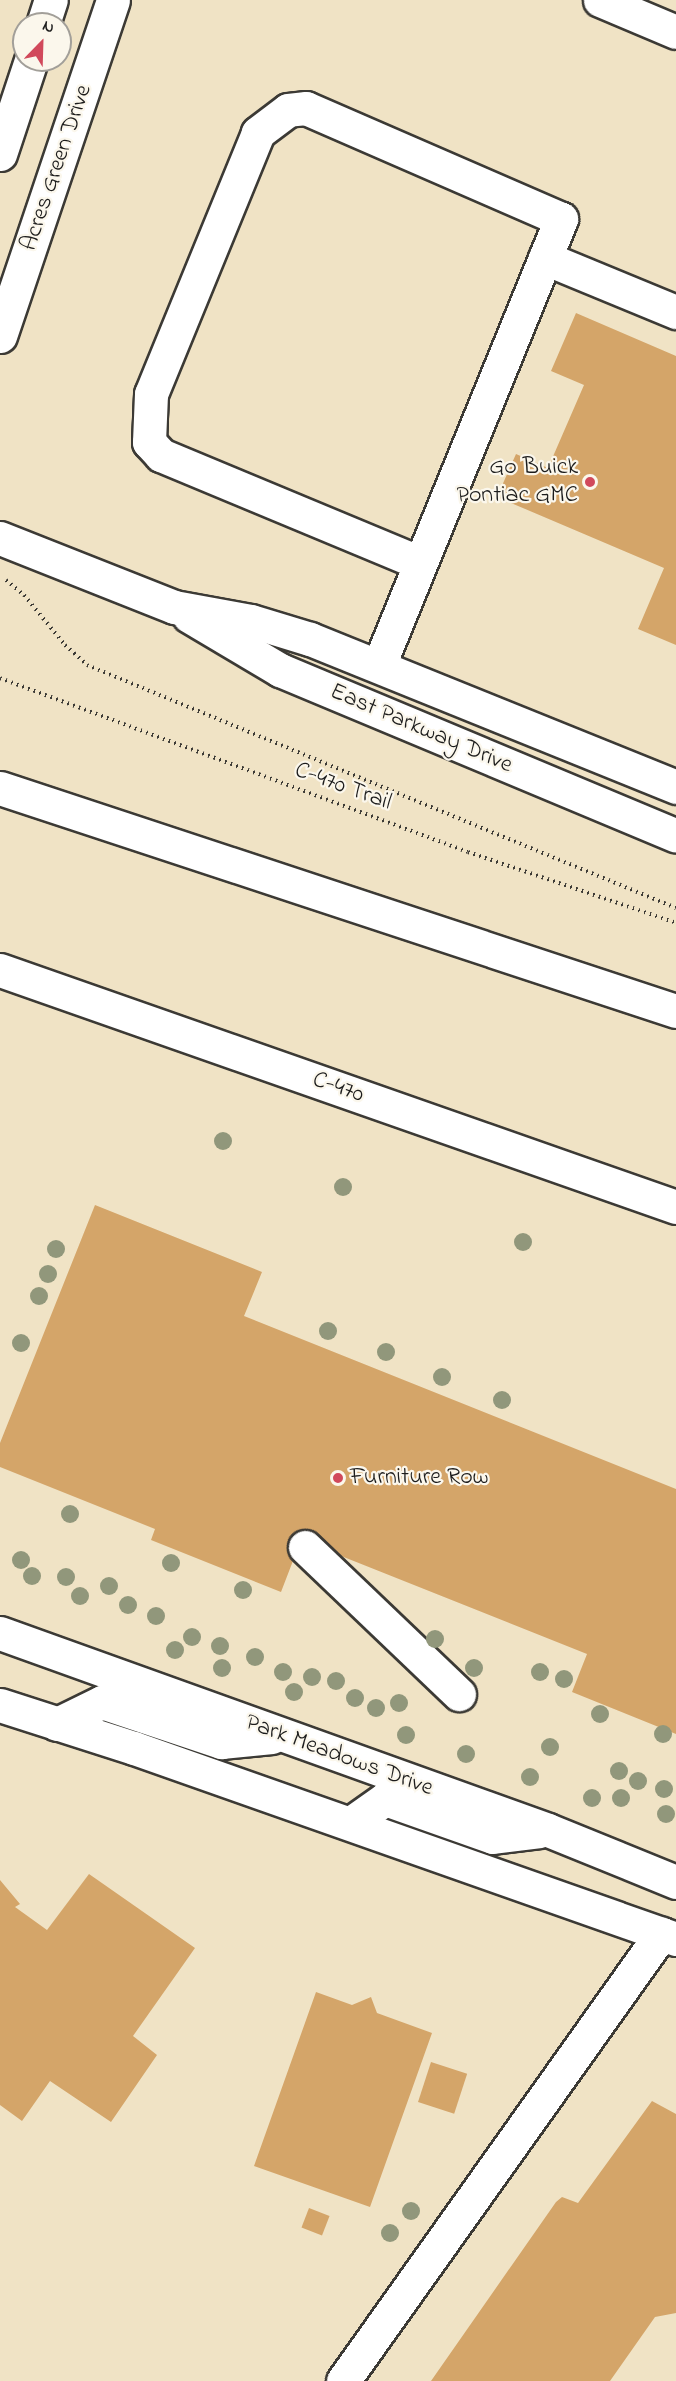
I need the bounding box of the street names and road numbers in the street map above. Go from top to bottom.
street label: Acres Green Drive [15,81,99,255]
street label: East Parkway Drive [325,678,517,780]
street label: C-470 Trail [291,756,395,818]
street label: C-470 [309,1066,367,1110]
street label: Park Meadows Drive [241,1709,437,1803]

